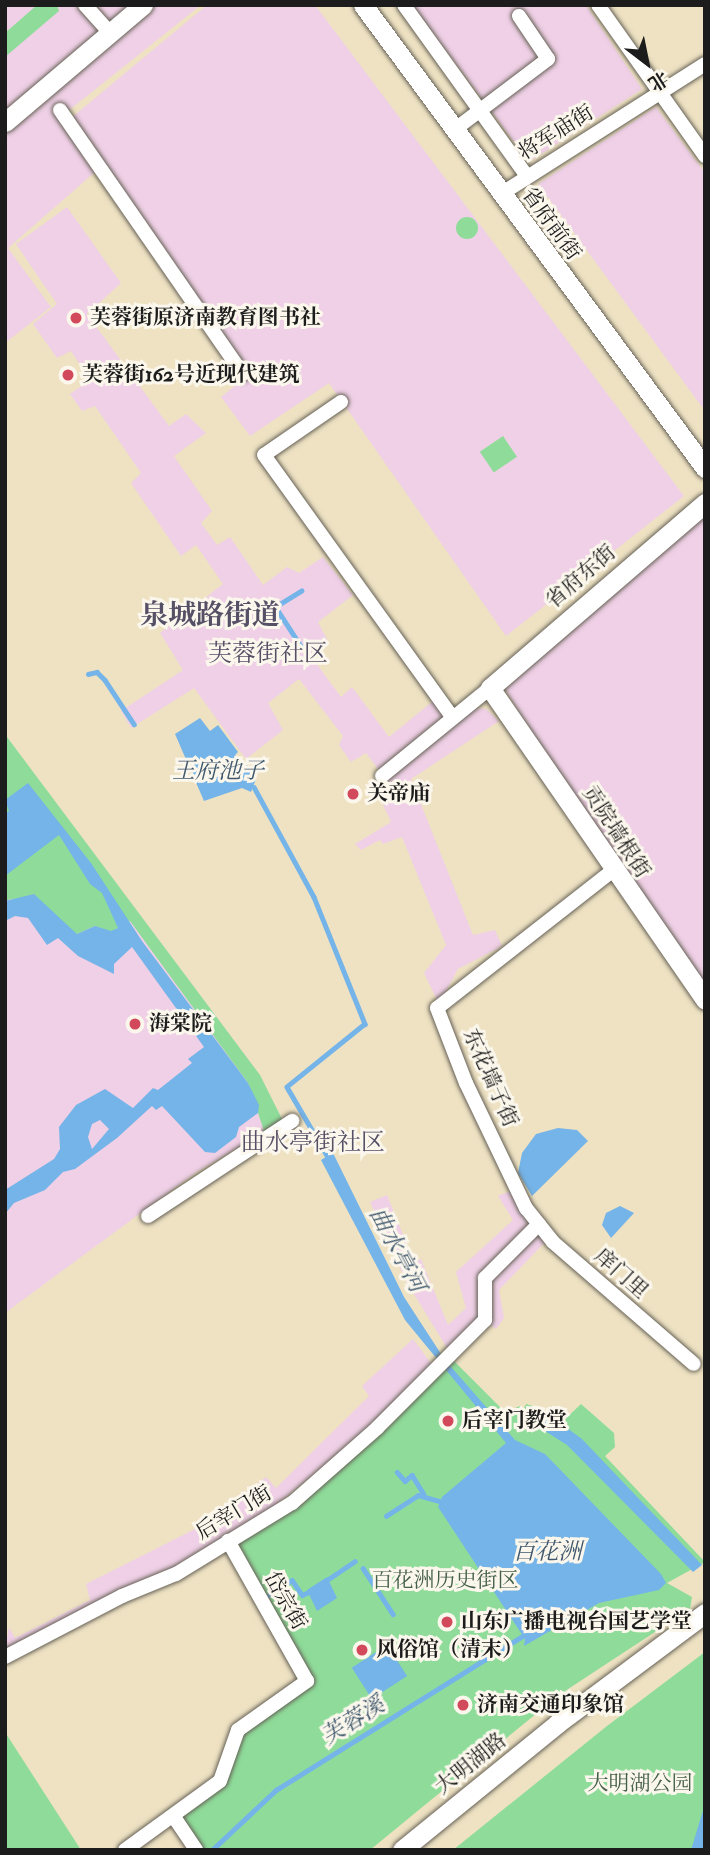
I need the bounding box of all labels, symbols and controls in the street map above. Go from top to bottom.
north arrow [612,28,682,98]
text: 北 [644,66,673,96]
street label: 将军庙街 [514,100,598,166]
street label: 省府前街 [516,183,586,265]
place label: 芙蓉街原济南教育图书社 [90,305,321,331]
marker: 芙蓉街原济南教育图书社 [68,310,84,326]
place label: 芙蓉街162号近现代建筑 [82,362,300,388]
marker: 芙蓉街162号近现代建筑 [60,367,76,383]
street label: 省府东街 [541,540,621,614]
district label: 泉城路街道 [140,599,280,633]
district label: 芙蓉街社区 [208,640,328,668]
water label: 王府池子 [172,757,264,785]
place label: 关帝庙 [367,781,430,807]
street label: 贡院墙根街 [577,781,655,883]
marker: 关帝庙 [345,786,361,802]
place label: 海棠院 [149,1011,212,1037]
marker: 海棠院 [127,1016,143,1032]
street label: 东花墙子街 [457,1025,523,1131]
district label: 曲水亭街社区 [241,1129,385,1157]
water label: 曲水亭河 [363,1203,431,1297]
street label: 庠门里 [589,1244,653,1304]
place label: 后宰门教堂 [462,1408,567,1434]
marker: 后宰门教堂 [440,1413,456,1429]
street label: 后宰门街 [192,1481,276,1545]
water label: 百花洲 [513,1538,581,1566]
street label: 岱宗街 [258,1567,312,1635]
park label: 百花洲历史街区 [372,1568,518,1594]
place label: 山东广播电视台国艺学堂 [461,1609,692,1635]
marker: 山东广播电视台国艺学堂 [439,1614,455,1630]
place label: 风俗馆（清末） [376,1637,523,1663]
marker: 风俗馆（清末） [354,1642,370,1658]
water label: 芙蓉溪 [316,1691,390,1751]
place label: 济南交通印象馆 [477,1692,624,1718]
marker: 济南交通印象馆 [455,1697,471,1713]
street label: 大明湖路 [430,1728,512,1800]
park label: 大明湖公园 [588,1771,692,1797]

